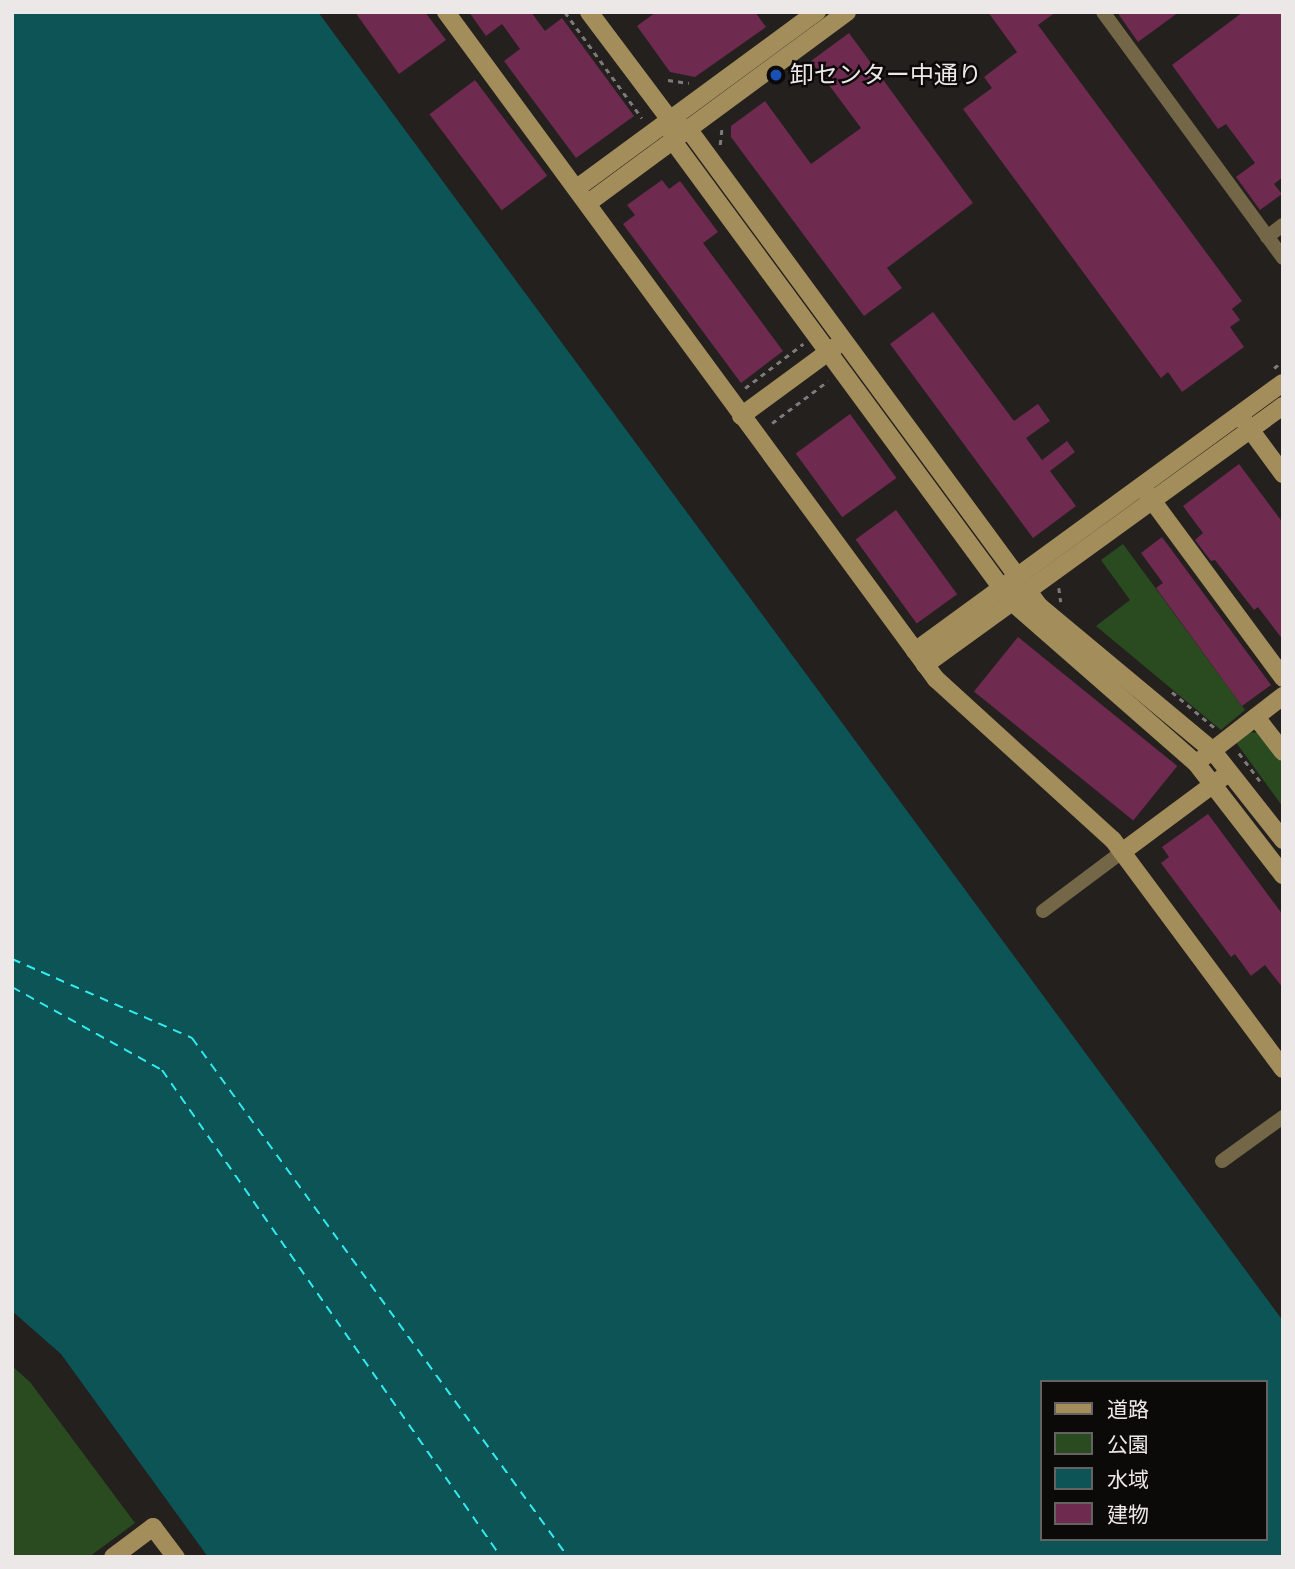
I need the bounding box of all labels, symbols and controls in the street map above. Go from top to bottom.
place label: 卸センター中通り [790,61,982,89]
marker: 卸センター中通り [768,67,784,83]
legend [1040,1380,1267,1541]
text: 道路 [1107,1395,1149,1424]
text: 公園 [1107,1430,1149,1459]
text: 水域 [1107,1465,1149,1494]
text: 建物 [1107,1500,1149,1529]

